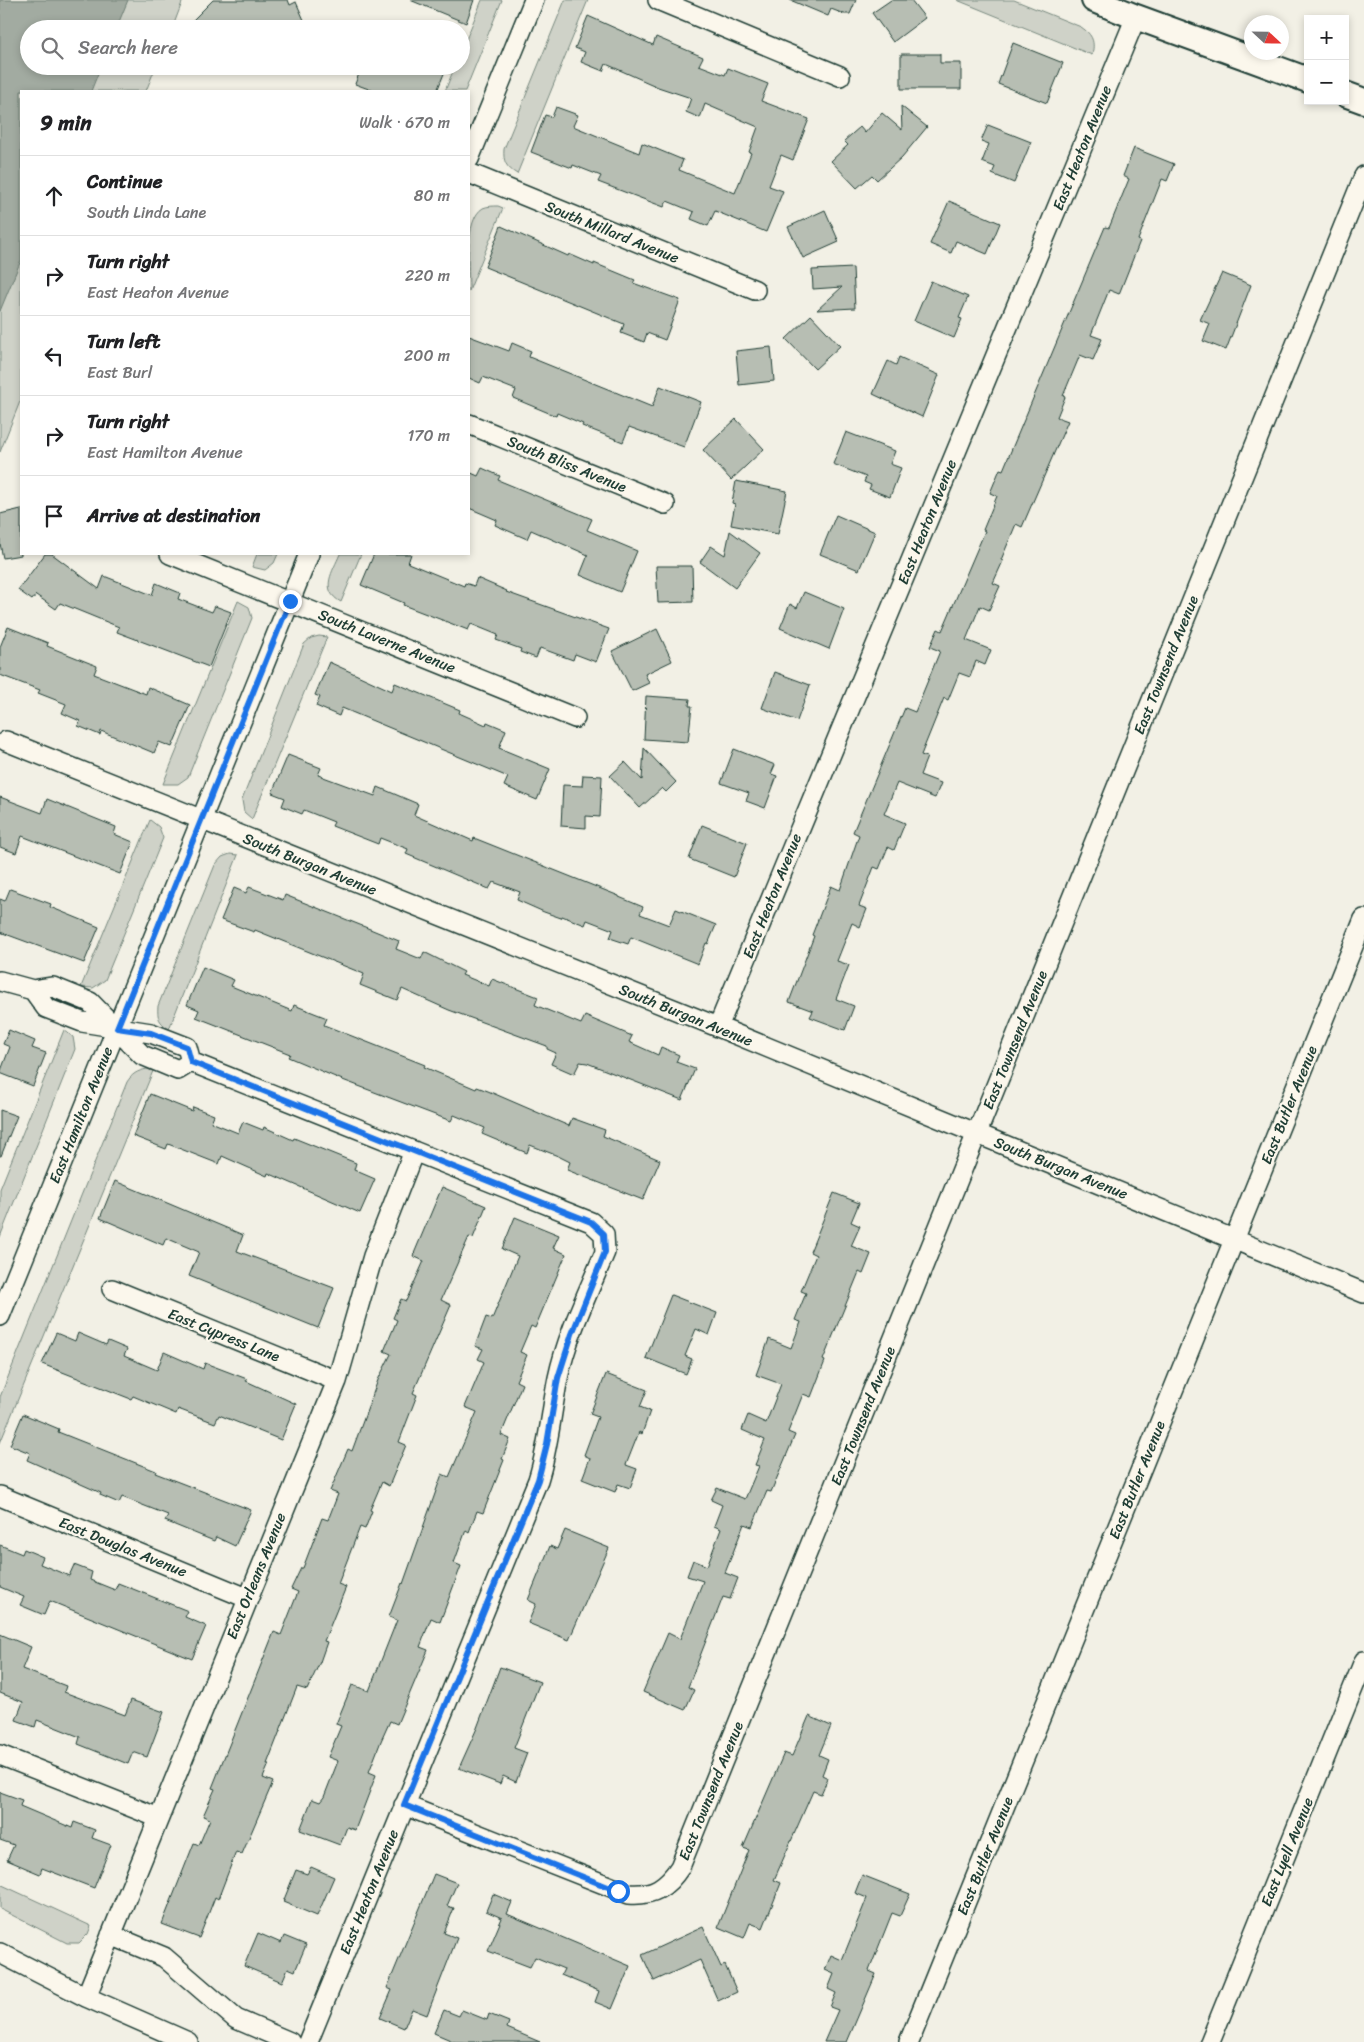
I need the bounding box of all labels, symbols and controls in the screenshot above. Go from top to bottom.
north arrow [1244,15,1289,60]
map controls [1304,15,1349,105]
button: + [1304,15,1349,60]
search box [20,20,470,75]
text: Search here [78,31,178,64]
icon: search [38,34,66,62]
button: − [1304,60,1349,105]
street label: East Heaton Avenue [1045,81,1119,215]
text: 9 min [40,104,92,142]
text: Walk · 670 m [359,108,450,137]
text: Continue [87,165,163,198]
text: 80 m [414,181,450,210]
icon: ahead [40,182,68,210]
street label: South Millard Avenue [541,193,683,271]
text: South Linda Lane [87,198,206,227]
text: Turn right [87,245,169,278]
text: 220 m [405,261,450,290]
icon: right [40,262,68,290]
text: East Heaton Avenue [87,278,229,307]
text: Turn left [87,325,160,358]
text: 200 m [404,341,450,370]
icon: left [40,342,68,370]
text: East Burl [87,358,152,387]
text: Turn right [87,405,169,438]
text: 170 m [407,421,450,450]
icon: right [40,422,68,450]
street label: South Bliss Avenue [503,428,631,500]
text: East Hamilton Avenue [87,438,243,467]
street label: East Heaton Avenue [890,455,964,589]
text: Arrive at destination [87,499,260,532]
icon: arrive [40,502,68,530]
route end [279,590,302,613]
street label: East Townsend Avenue [1126,591,1206,739]
street label: South Laverne Avenue [314,602,460,681]
street label: South Burgan Avenue [239,825,381,903]
street label: East Heaton Avenue [735,829,809,963]
street label: East Townsend Avenue [975,966,1055,1114]
street label: South Burgan Avenue [615,976,757,1054]
street label: East Hamilton Avenue [42,1042,120,1188]
street label: East Butler Avenue [1253,1042,1325,1168]
street label: South Burgan Avenue [990,1129,1132,1207]
street label: East Cypress Lane [164,1301,284,1369]
street label: East Townsend Avenue [823,1342,903,1490]
street label: East Butler Avenue [1101,1417,1173,1543]
street label: East Orleans Avenue [219,1508,293,1643]
street label: East Douglas Avenue [55,1509,191,1585]
street label: East Townsend Avenue [671,1717,751,1865]
street label: East Butler Avenue [949,1793,1021,1919]
street label: East Lyell Avenue [1253,1793,1321,1911]
street label: East Heaton Avenue [332,1825,406,1959]
route start [607,1880,630,1903]

